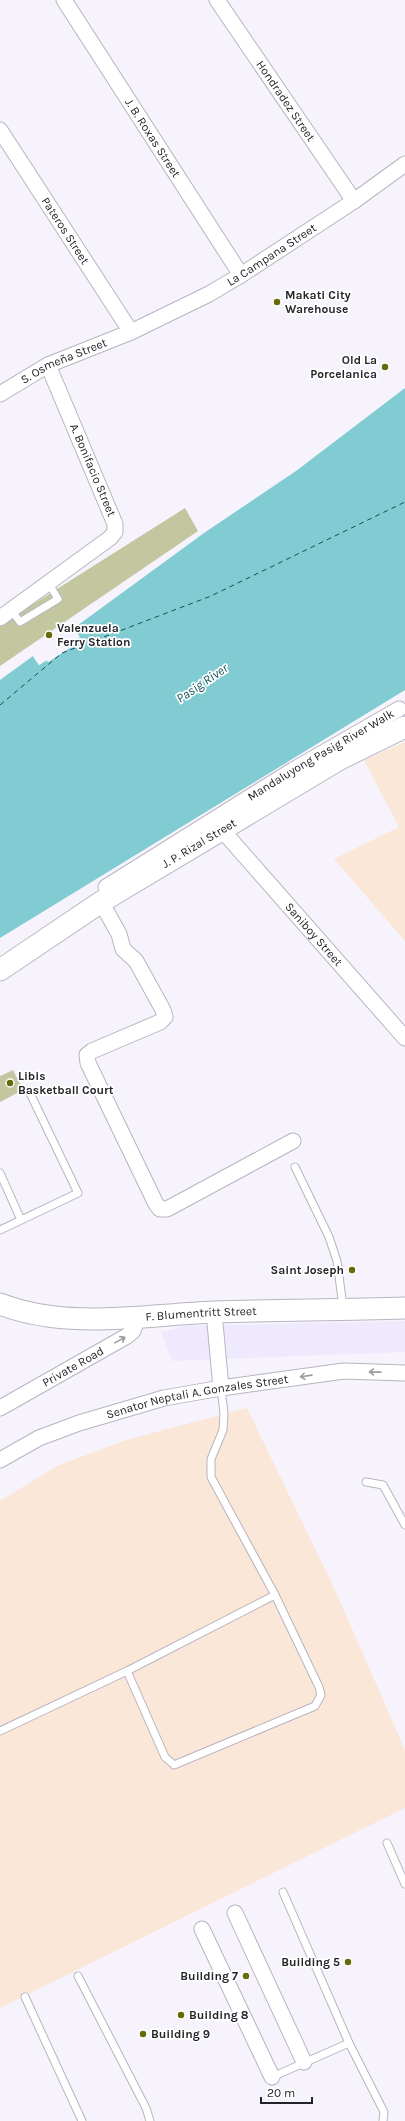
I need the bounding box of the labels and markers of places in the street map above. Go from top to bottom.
place label: Makati City Warehouse [285,288,351,316]
marker: Makati City Warehouse [272,297,282,307]
place label: Old La Porcelanica [310,353,377,381]
marker: Old La Porcelanica [380,362,390,372]
place label: Valenzuela Ferry Station [57,621,130,649]
marker: Valenzuela Ferry Station [44,630,54,640]
place label: Libis Basketball Court [18,1069,114,1097]
marker: Libis Basketball Court [5,1078,15,1088]
place label: Saint Joseph [271,1263,344,1277]
marker: Saint Joseph [347,1265,357,1275]
place label: Building 5 [281,1955,340,1969]
marker: Building 5 [343,1957,353,1967]
place label: Building 7 [180,1969,238,1983]
marker: Building 7 [241,1971,251,1981]
place label: Building 8 [189,2008,249,2022]
marker: Building 8 [176,2010,186,2020]
place label: Building 9 [151,2027,210,2041]
marker: Building 9 [138,2029,148,2039]

